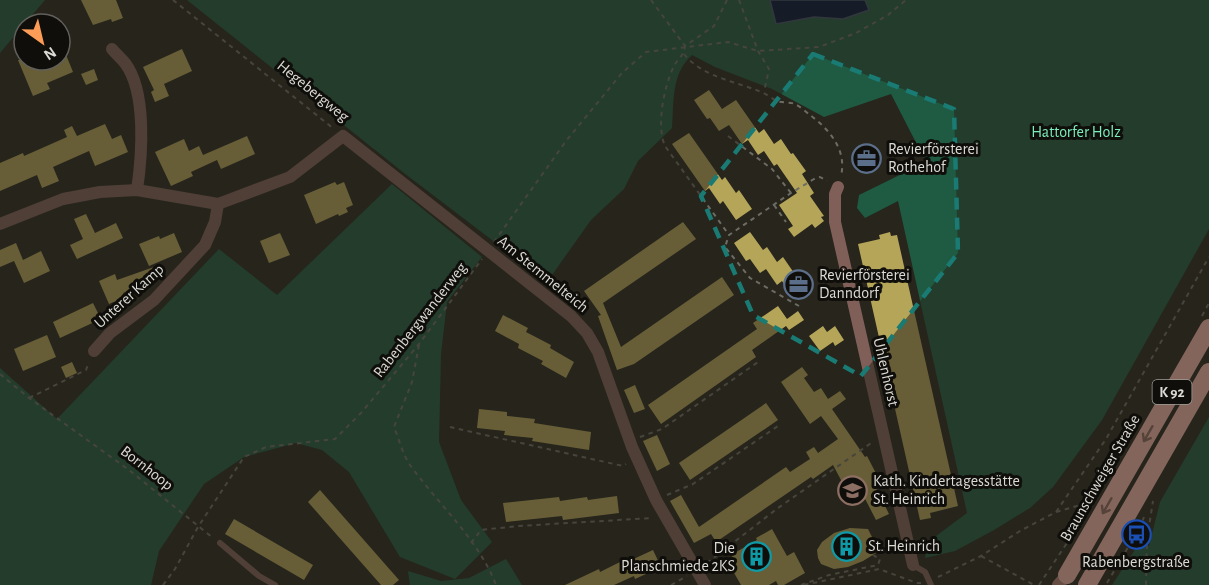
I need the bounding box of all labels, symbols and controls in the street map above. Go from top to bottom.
north arrow [12,12,72,72]
text: N [41,44,59,63]
street label: Hegebergweg [274,57,352,125]
park label: Hattorfer Holz [1031,124,1121,140]
place label: Revierförsterei Rothehof [888,141,979,175]
office icon: Revierförsterei Rothehof [851,142,883,174]
street label: Am Stemmelteich [495,233,591,315]
street label: Rabenbergwanderweg [370,259,470,380]
street label: Unterer Kamp [91,261,167,331]
place label: Revierförsterei Danndorf [819,267,910,301]
office icon: Revierförsterei Danndorf [782,268,814,300]
street label: Uhlenhorst [870,336,902,408]
road number: K 92 [1152,380,1192,404]
street label: Braunschweiger Straße [1057,412,1143,544]
one-way arrow [1142,425,1154,442]
street label: Bornhoop [118,443,176,493]
place label: Kath. Kindertagesstätte St. Heinrich [873,473,1020,507]
school or university icon: Kath. Kindertagesstätte St. Heinrich [836,474,868,506]
one-way arrow [1101,497,1113,514]
bus stop icon: Rabenbergstraße [1120,518,1152,550]
building icon: St. Heinrich [831,530,863,562]
place label: St. Heinrich [868,538,940,554]
place label: Die Planschmiede 2KS [621,540,735,574]
building icon: Die Planschmiede 2KS [740,541,772,573]
place label: Rabenbergstraße [1082,554,1190,570]

